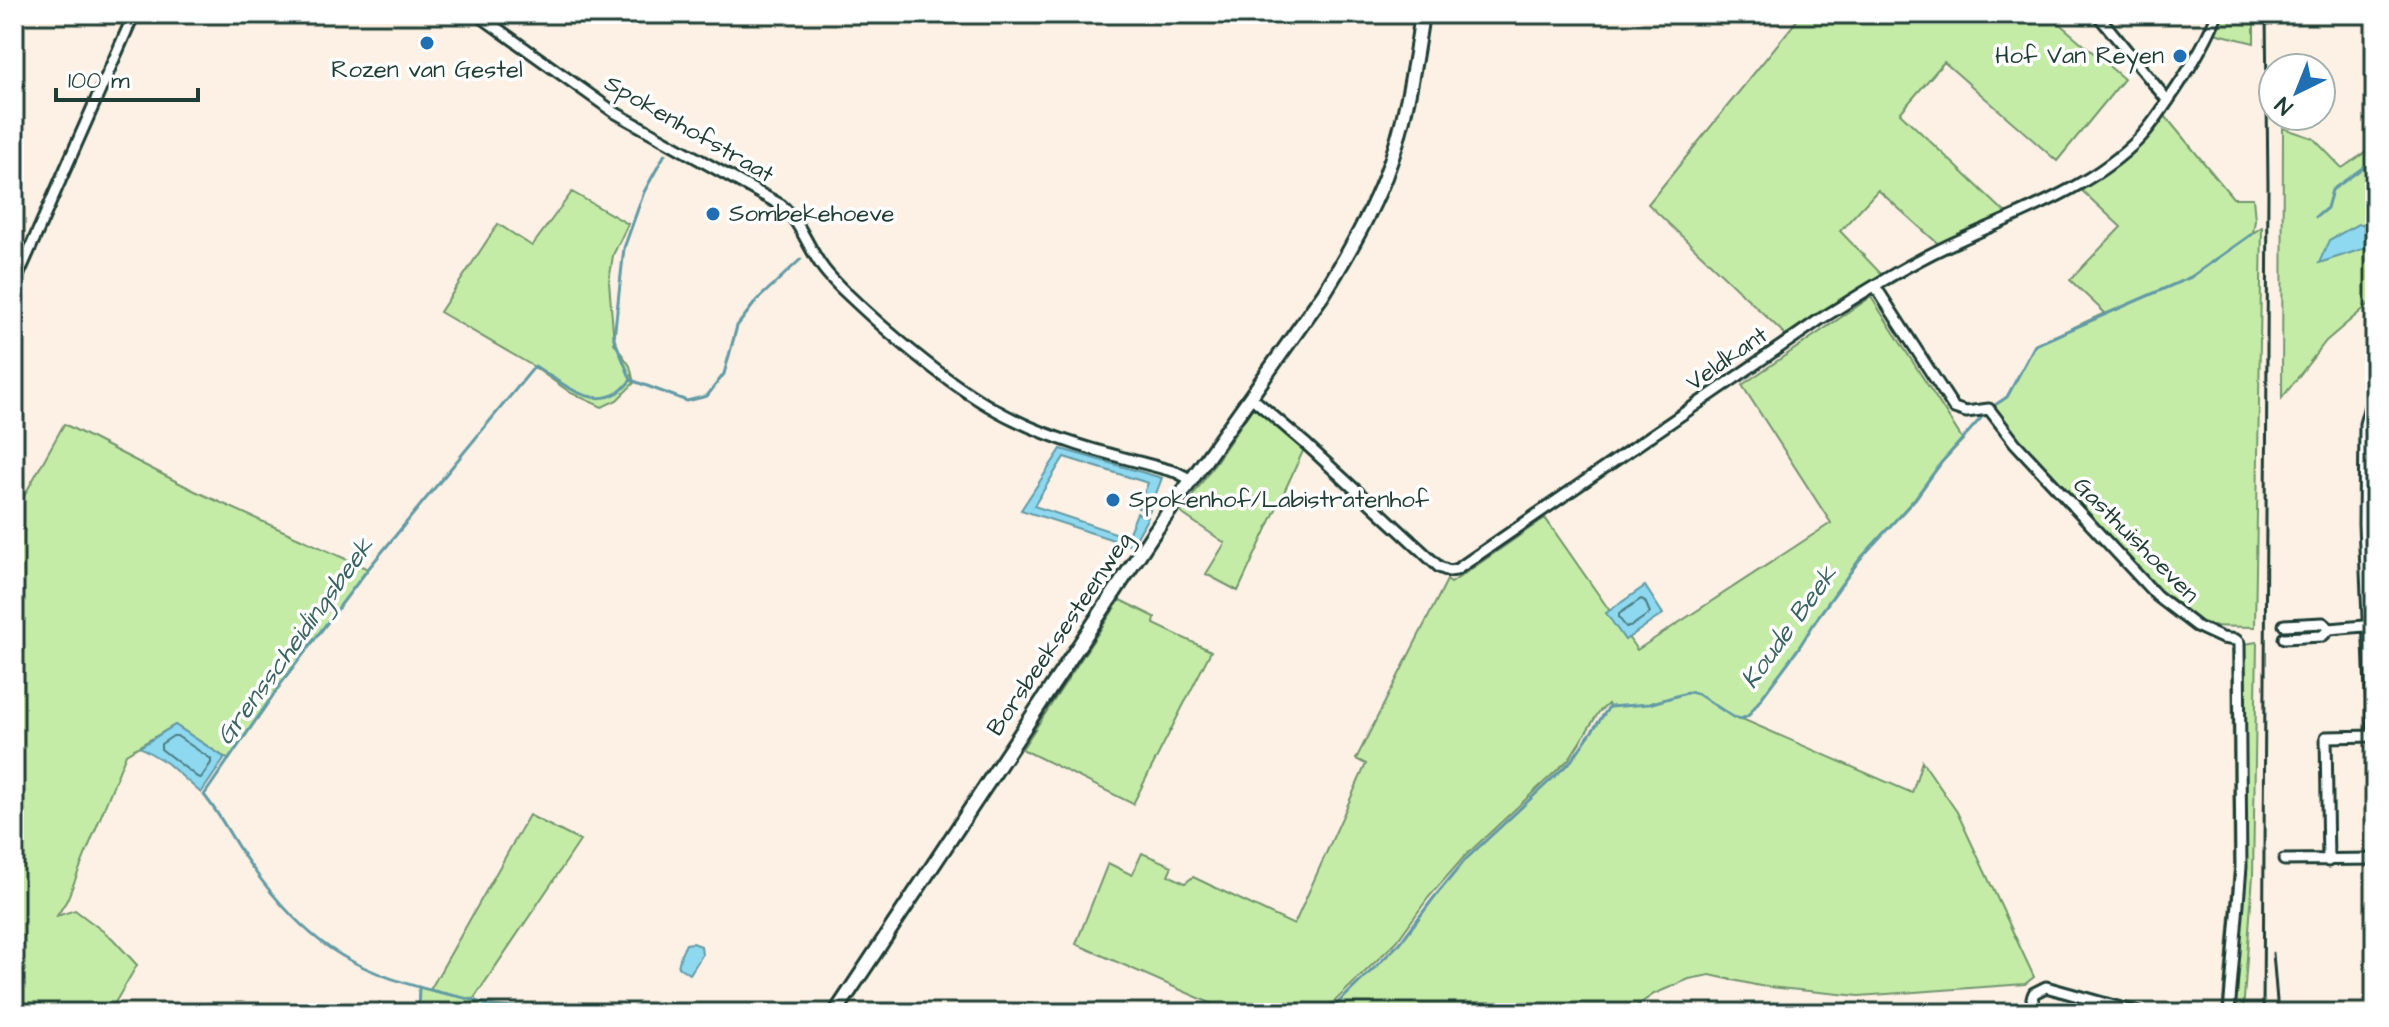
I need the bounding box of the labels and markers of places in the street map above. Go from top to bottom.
marker: Rozen van Gestel [418,34,436,52]
place label: Hof Van Reyen [1995,39,2164,74]
marker: Hof Van Reyen [2171,47,2189,65]
place label: Rozen van Gestel [331,53,523,87]
place label: Sombekehoeve [729,197,895,231]
marker: Sombekehoeve [704,205,722,223]
place label: Spokenhof/Labistratenhof [1129,483,1430,517]
marker: Spokenhof/Labistratenhof [1104,491,1122,509]

